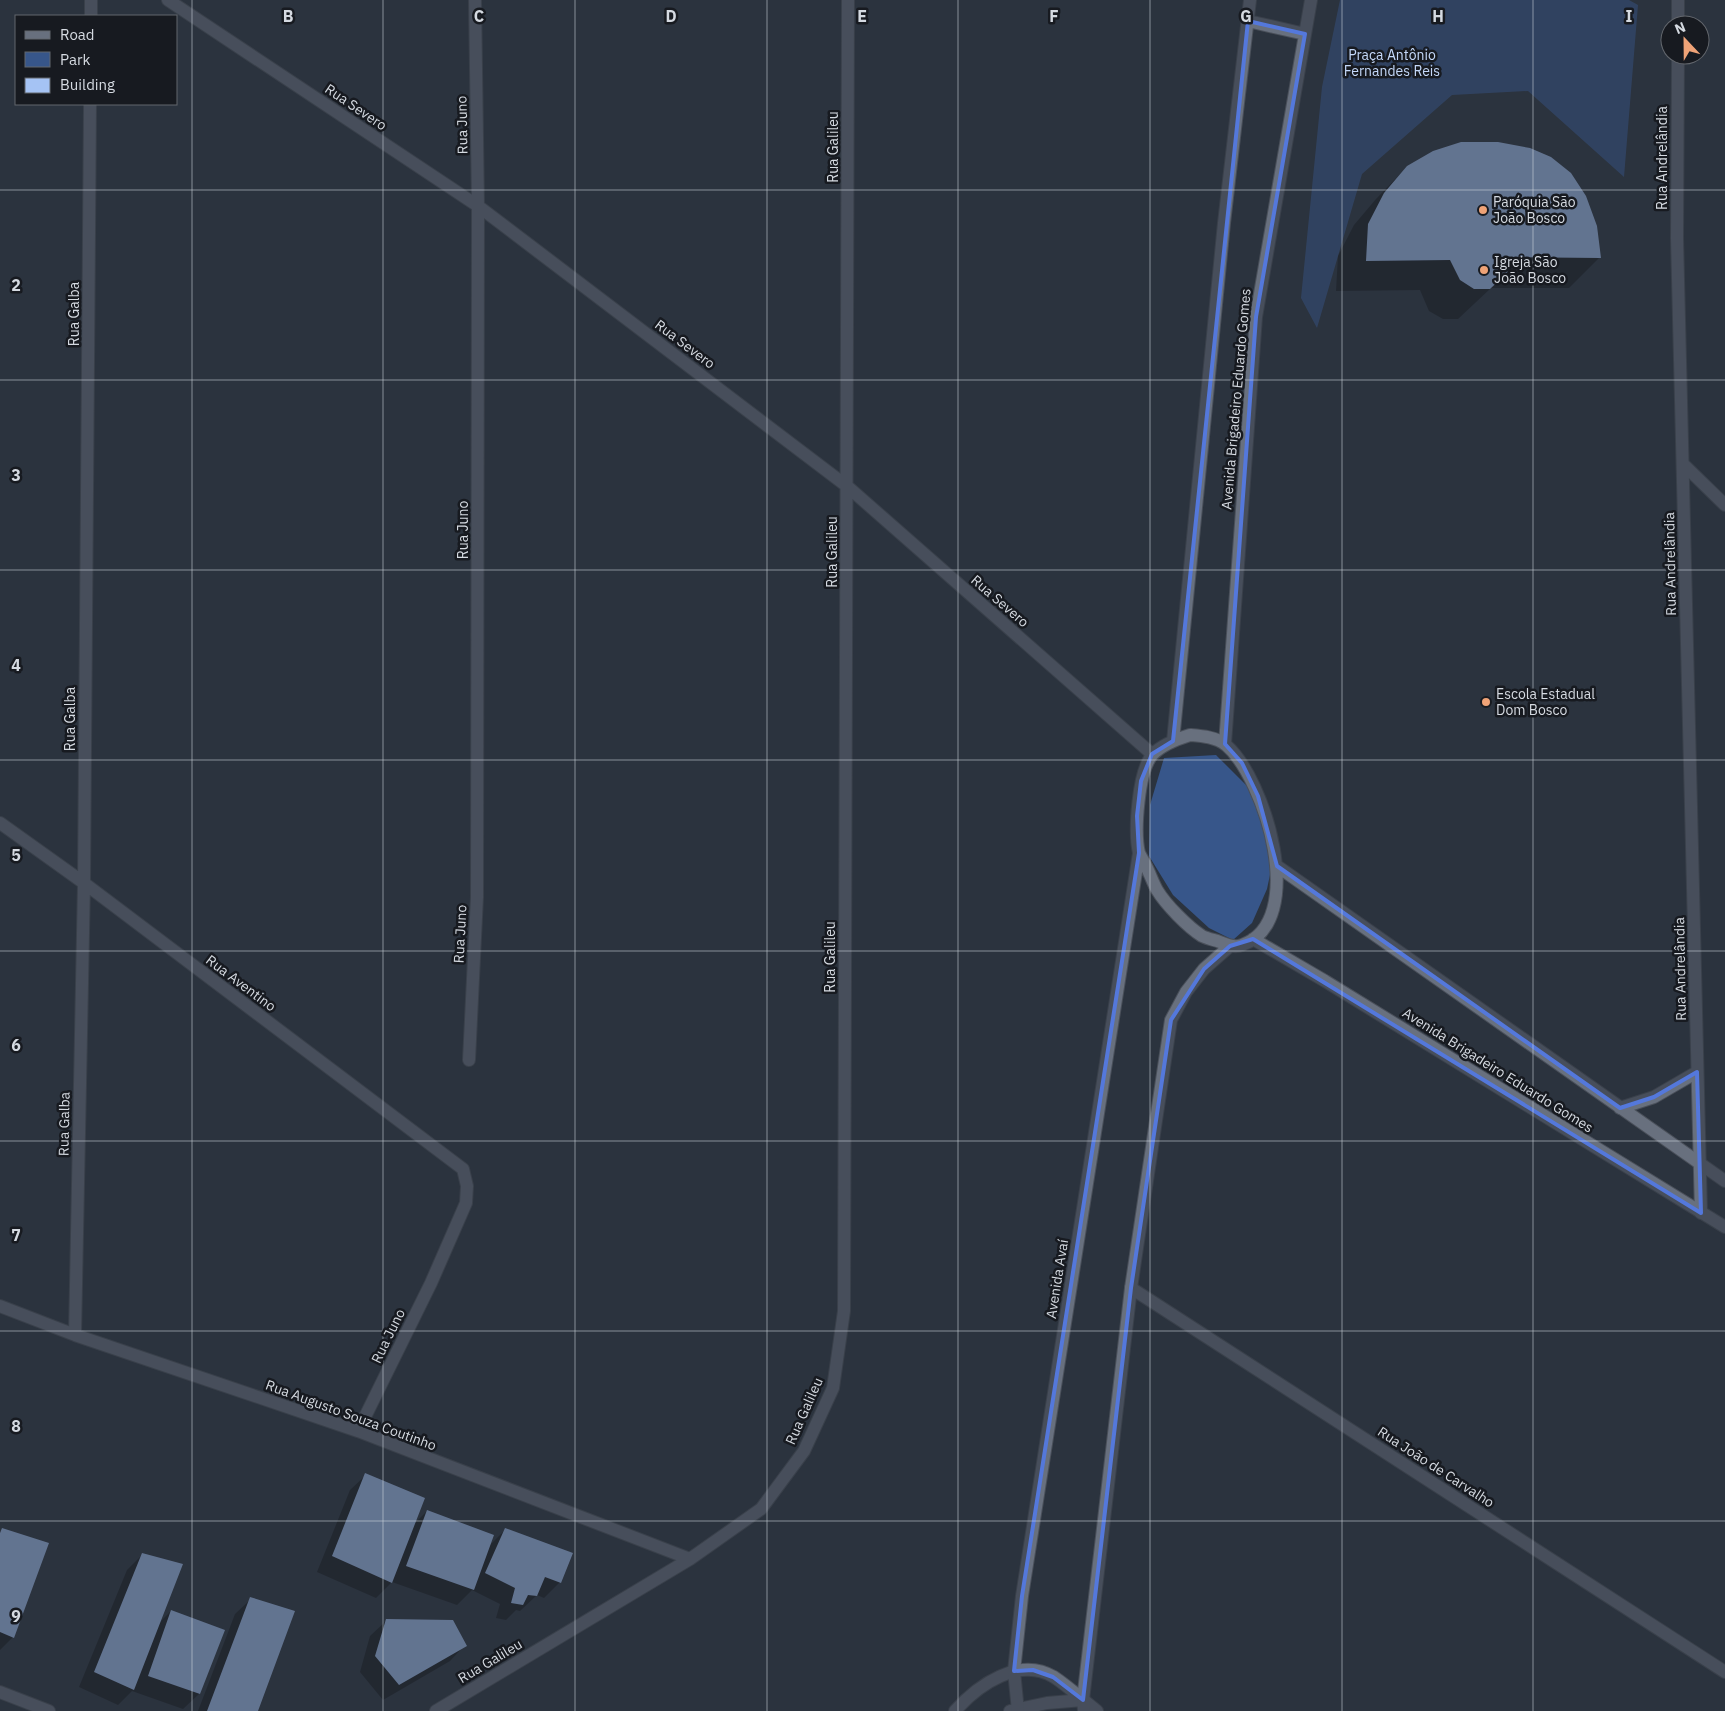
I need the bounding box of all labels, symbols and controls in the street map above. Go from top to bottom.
text: B [283,6,294,26]
text: C [474,6,484,26]
text: D [665,6,677,26]
text: E [857,6,867,26]
text: F [1049,6,1059,26]
text: G [1240,6,1252,26]
text: H [1432,6,1444,26]
text: I [1626,6,1633,26]
legend [15,15,178,105]
north arrow [1660,15,1710,65]
text: N [1672,18,1688,38]
text: Road [60,25,95,44]
park label: Praça Antônio Fernandes Reis [1344,46,1440,80]
text: Park [60,50,90,69]
text: Building [60,75,115,94]
street label: Rua Severo [322,80,390,134]
street label: Rua Juno [452,95,472,154]
street label: Rua Andrelândia [1653,106,1671,210]
street label: Rua Galileu [824,111,842,183]
place label: Paróquia São João Bosco [1493,193,1576,227]
marker: Paróquia São João Bosco [1477,204,1489,216]
place label: Igreja São João Bosco [1494,253,1566,287]
marker: Igreja São João Bosco [1478,264,1490,276]
text: 2 [11,275,21,295]
street label: Rua Galba [65,281,83,346]
street label: Avenida Brigadeiro Eduardo Gomes [1217,288,1255,510]
street label: Rua Severo [651,316,719,373]
text: 3 [11,465,21,485]
street label: Rua Juno [454,501,472,559]
street label: Rua Andrelândia [1660,511,1680,616]
street label: Rua Galileu [823,516,841,588]
street label: Rua Severo [967,571,1033,631]
text: 4 [11,655,21,675]
place label: Escola Estadual Dom Bosco [1496,685,1595,719]
street label: Rua Galba [61,686,79,751]
marker: Escola Estadual Dom Bosco [1480,696,1492,708]
text: 5 [11,845,21,865]
street label: Rua Juno [449,904,471,964]
street label: Rua Andrelândia [1670,916,1690,1021]
street label: Rua Galileu [821,921,839,993]
street label: Rua Aventino [202,951,280,1015]
street label: Avenida Brigadeiro Eduardo Gomes [1399,1004,1597,1136]
text: 6 [11,1035,21,1055]
street label: Rua Galba [54,1091,74,1156]
text: 7 [11,1225,21,1245]
street label: Avenida Avaí [1042,1238,1072,1320]
street label: Rua Juno [367,1306,409,1366]
street label: Rua Galileu [781,1375,827,1447]
street label: Rua Augusto Souza Coutinho [263,1376,439,1454]
text: 8 [11,1416,21,1436]
street label: Rua João de Carvalho [1374,1423,1498,1512]
text: 9 [11,1606,21,1626]
street label: Rua Galileu [455,1635,525,1687]

